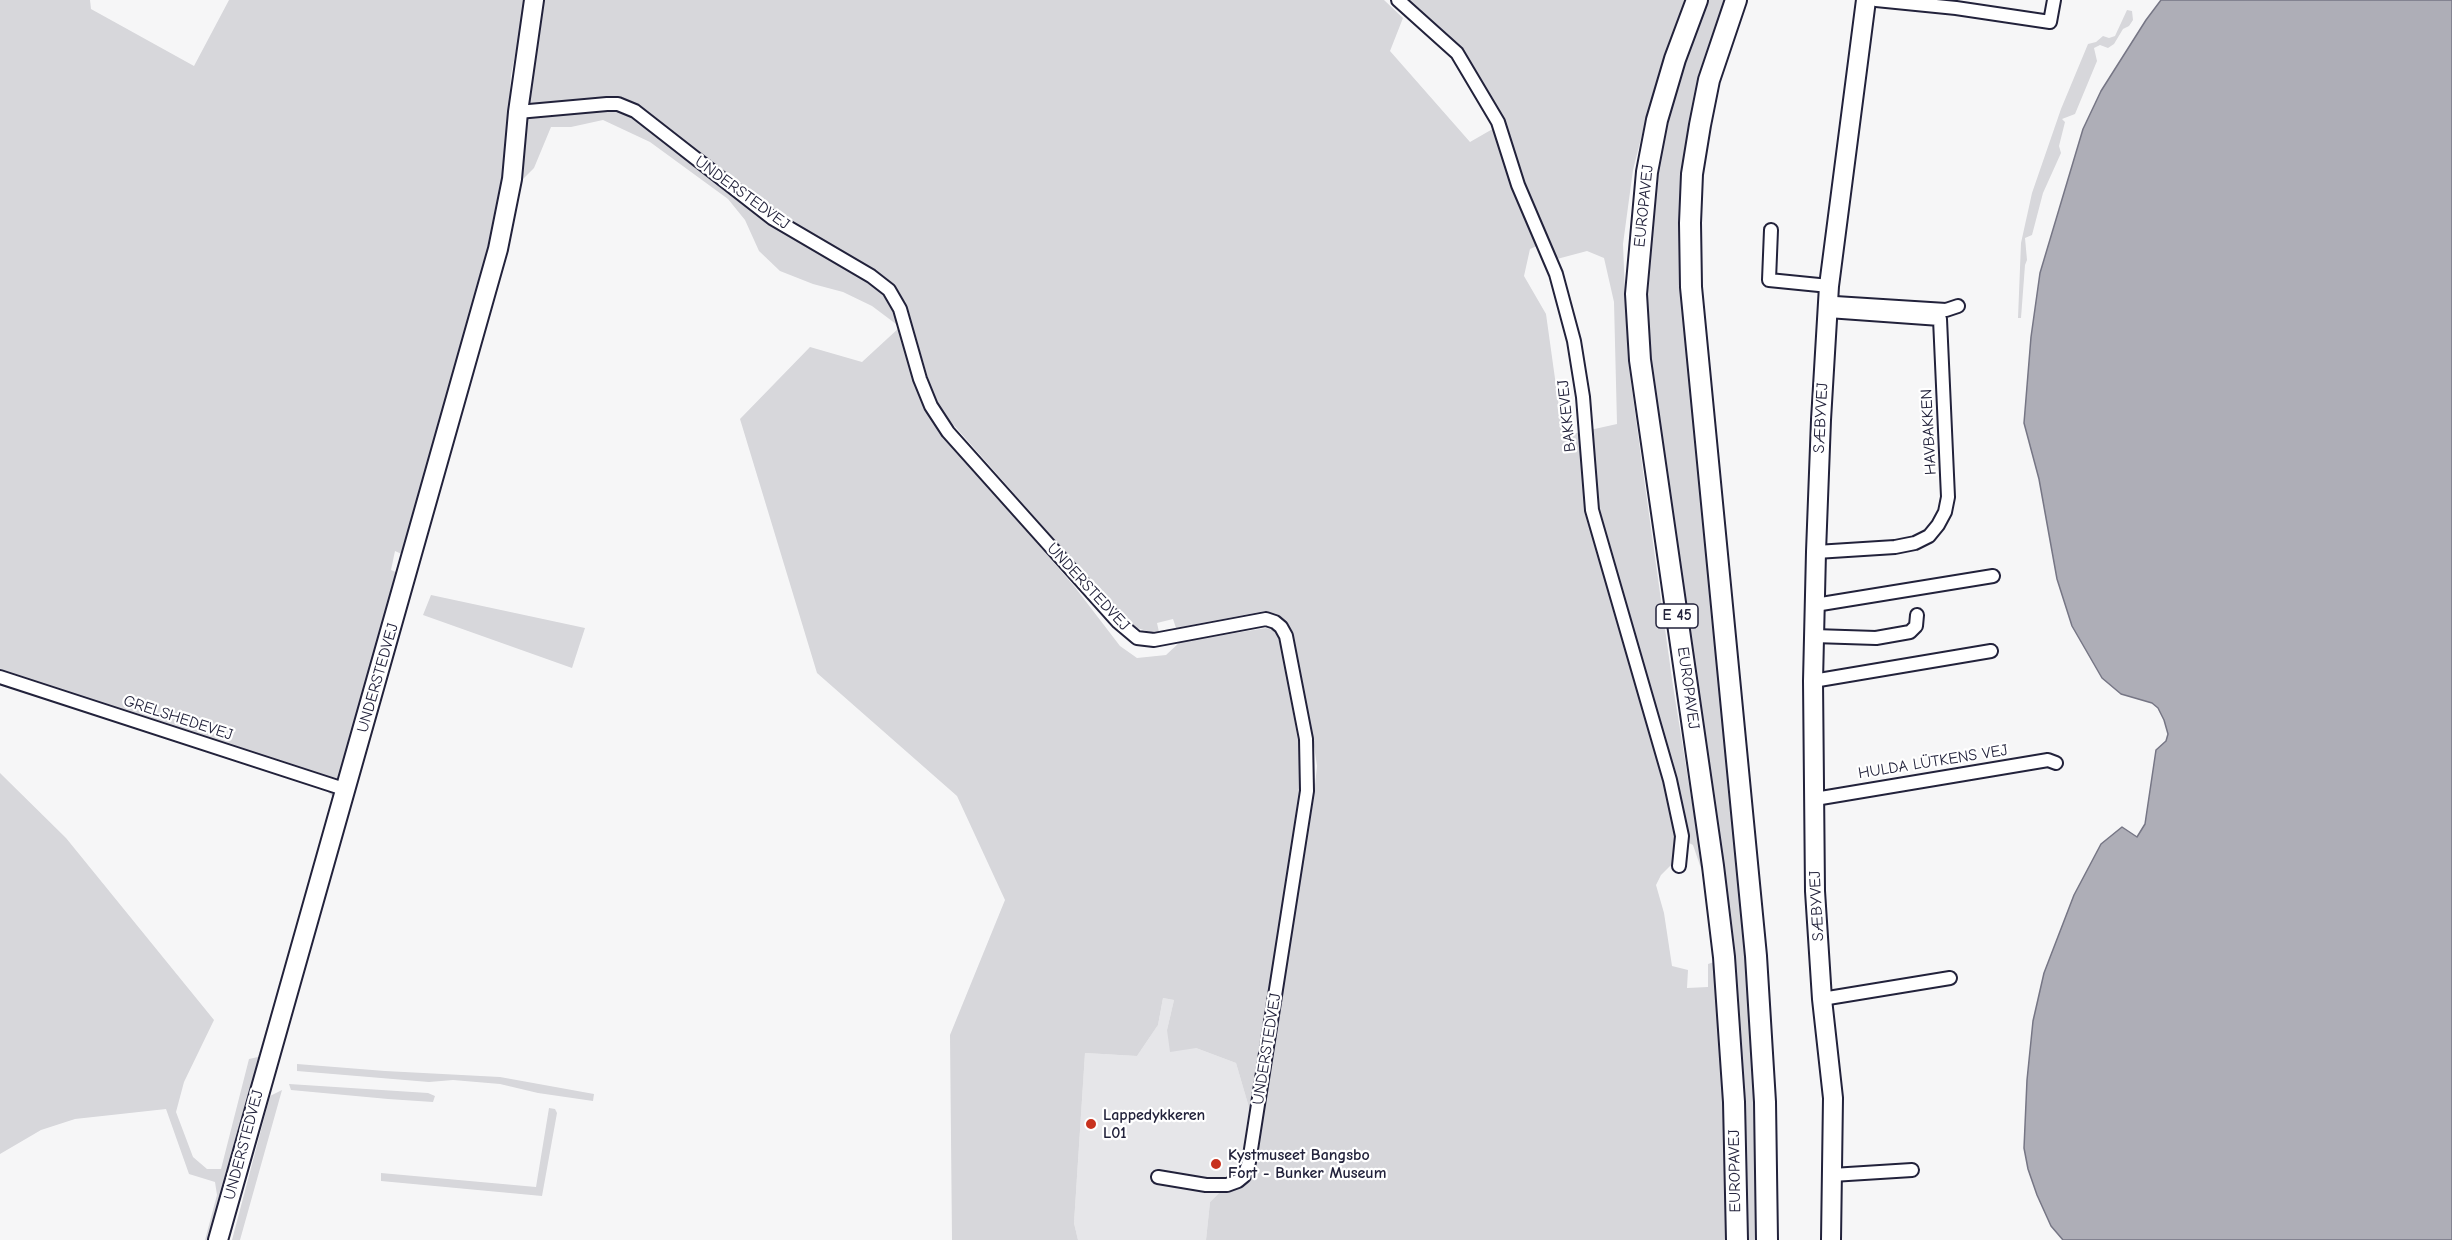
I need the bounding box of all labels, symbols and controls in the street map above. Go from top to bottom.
street label: UNDERSTEDVEJ [691,152,793,234]
street label: EUROPAVEJ [1630,164,1658,248]
street label: BAKKEVEJ [1554,379,1580,453]
street label: SÆBYVEJ [1810,382,1832,454]
street label: HAVBAKKEN [1917,389,1941,475]
street label: UNDERSTEDVEJ [1042,539,1134,635]
road number: E 45 [1656,604,1698,628]
street label: UNDERSTEDVEJ [353,621,403,735]
street label: EUROPAVEJ [1673,646,1703,730]
street label: GRELSHEDEVEJ [121,691,235,745]
street label: HULDA LÜTKENS VEJ [1857,741,2009,783]
street label: SÆBYVEJ [1806,870,1828,942]
street label: UNDERSTEDVEJ [1249,992,1285,1106]
street label: UNDERSTEDVEJ [220,1088,268,1202]
place label: Lappedykkeren L01 [1103,1105,1205,1143]
marker: Lappedykkeren L01 [1084,1117,1098,1131]
street label: EUROPAVEJ [1725,1129,1745,1213]
place label: Kystmuseet Bangsbo Fort - Bunker Museum [1228,1145,1386,1183]
marker: Kystmuseet Bangsbo Fort - Bunker Museum [1209,1157,1223,1171]

